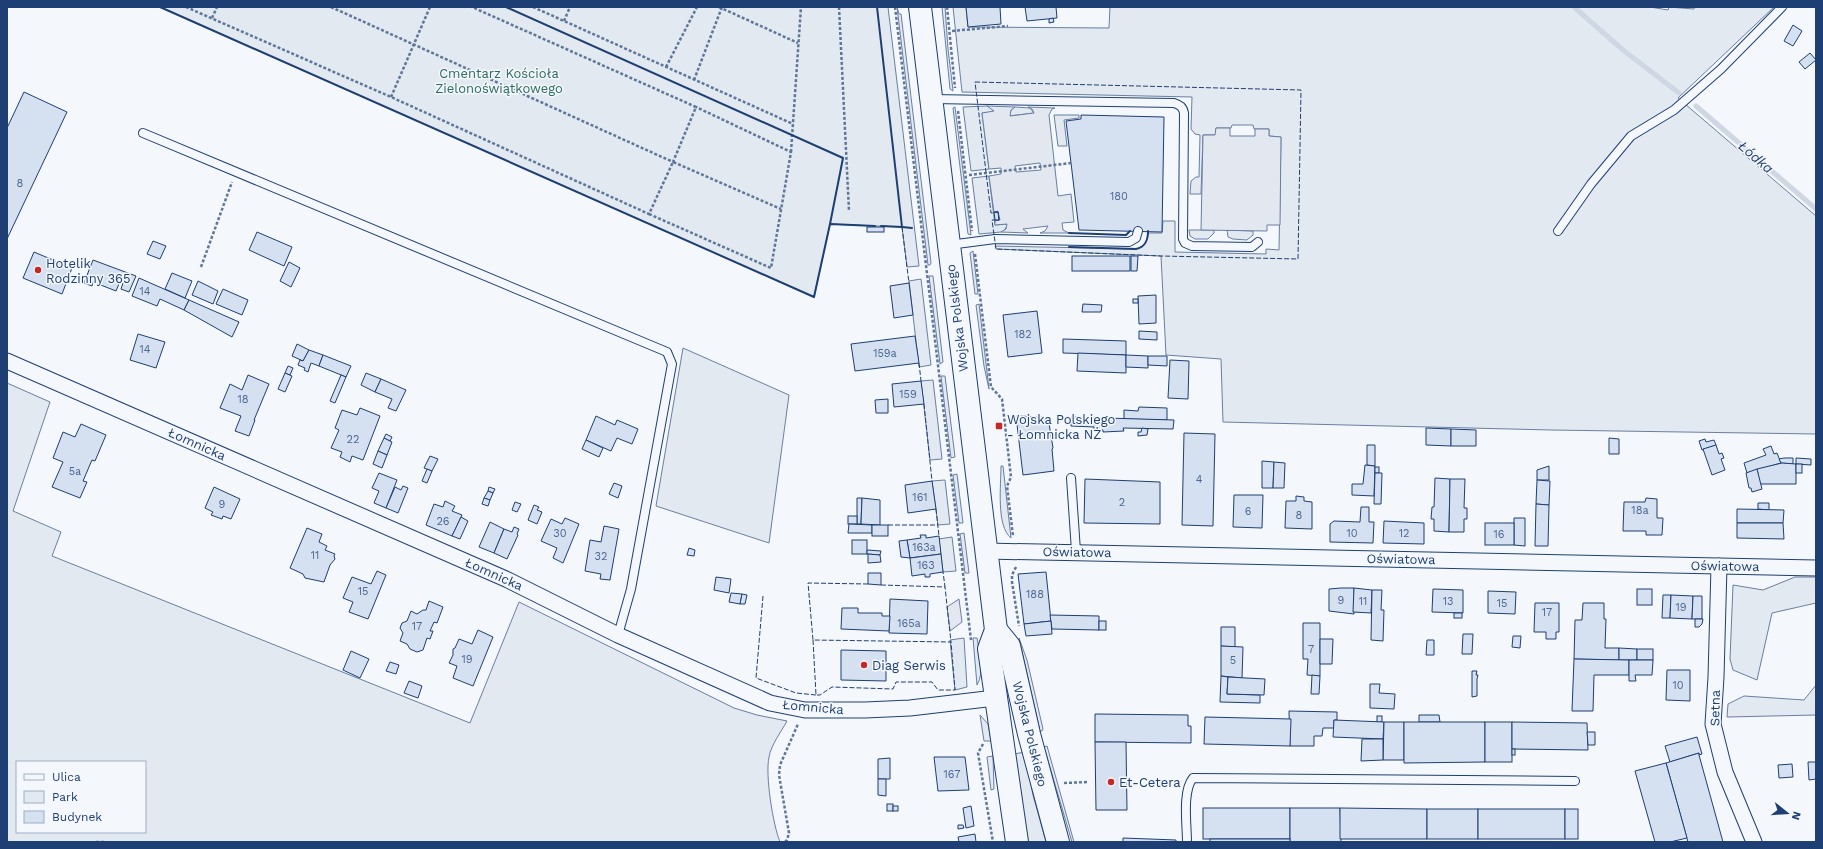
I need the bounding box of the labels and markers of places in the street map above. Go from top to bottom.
place label: Hotelik Rodzinny 365 [46,256,131,286]
marker: Hotelik Rodzinny 365 [33,265,43,275]
place label: Wojska Polskiego - Łomnicka NŻ [1007,412,1116,442]
marker: Wojska Polskiego - Łomnicka NŻ [994,421,1004,431]
place label: Diag Serwis [872,658,946,673]
marker: Diag Serwis [859,660,869,670]
place label: Et-Cetera [1119,775,1181,790]
marker: Et-Cetera [1106,777,1116,787]

